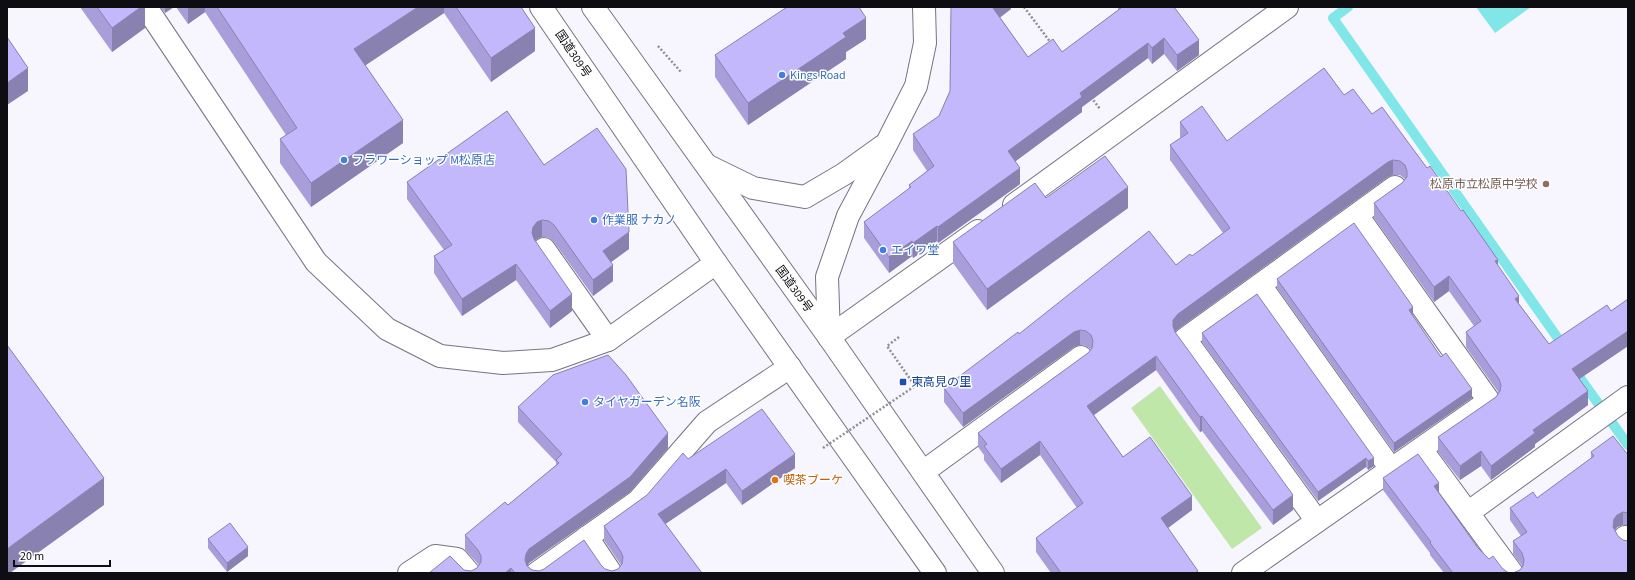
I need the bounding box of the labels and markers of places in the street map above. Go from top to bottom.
place label: Kings Road [790,67,846,84]
marker: Kings Road [777,70,787,80]
place label: フラワーショップ M松原店 [352,152,495,169]
marker: フラワーショップ M松原店 [339,155,349,165]
place label: 松原市立松原中学校 [1430,176,1538,193]
marker: 松原市立松原中学校 [1541,179,1551,189]
place label: 作業服 ナカノ [602,212,676,229]
marker: 作業服 ナカノ [589,215,599,225]
place label: エイワ堂 [891,242,939,259]
marker: エイワ堂 [878,245,888,255]
place label: 東高見の里 [911,374,971,391]
marker: 東高見の里 [898,377,908,387]
place label: タイヤガーデン名阪 [593,394,701,411]
marker: タイヤガーデン名阪 [580,397,590,407]
place label: 喫茶ブーケ [783,472,843,489]
marker: 喫茶ブーケ [770,475,780,485]

